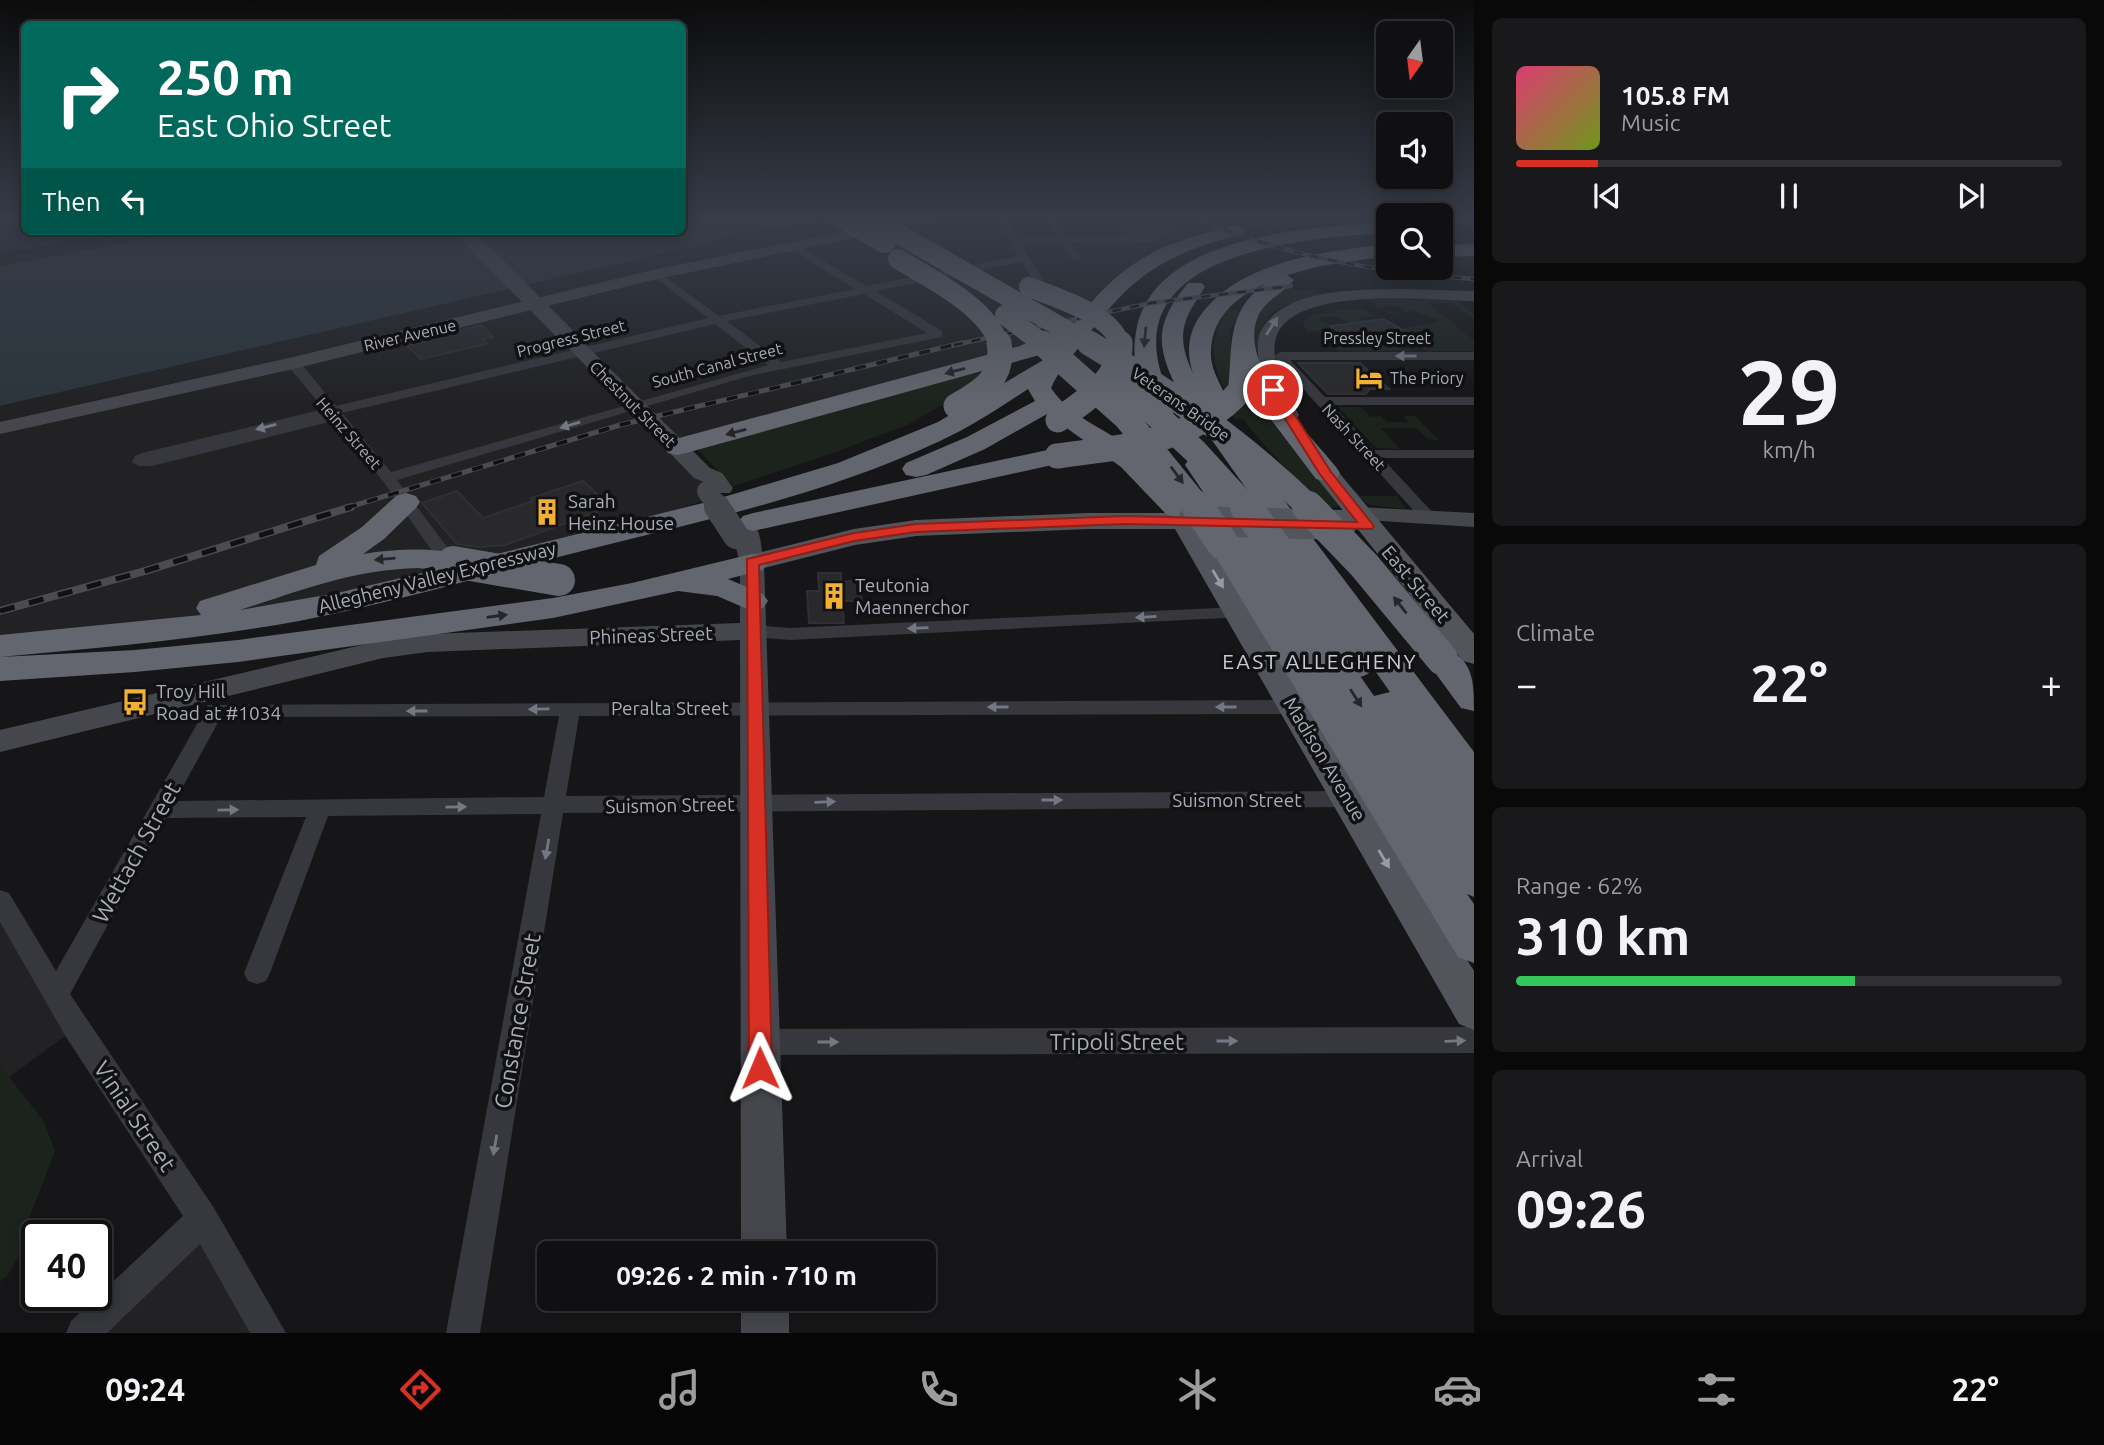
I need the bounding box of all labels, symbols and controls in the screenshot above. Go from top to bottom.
north arrow [1376,21,1452,98]
map controls [1376,21,1453,280]
icon: right [42,49,133,140]
text: 250 m [157,49,294,104]
text: 105.8 FM [1621,81,1730,110]
text: East Ohio Street [157,107,391,143]
text: Music [1621,110,1680,135]
button: sound [1376,112,1453,189]
icon: previous [1588,177,1626,215]
icon: pause [1770,177,1808,215]
icon: next [1952,177,1990,215]
icon: left [115,182,153,220]
text: Then [42,187,101,216]
button: search [1376,203,1453,280]
street label: River Avenue [362,316,458,354]
street label: Progress Street [515,316,628,360]
one-way arrow [1266,317,1279,336]
one-way arrow [1139,326,1150,348]
street label: Pressley Street [1323,329,1431,347]
street label: South Canal Street [650,339,785,391]
text: 29 [1738,340,1840,442]
one-way arrow [1395,350,1417,362]
street label: Chestnut Street [586,357,680,451]
pin [1243,360,1303,420]
hotel icon: The Priory [1354,363,1384,393]
street label: Veterans Bridge [1129,364,1233,444]
one-way arrow [944,366,966,377]
place label: The Priory [1390,369,1464,387]
icon: arrive [1254,371,1292,409]
street label: Heinz Street [313,394,385,473]
street label: Nash Street [1319,400,1390,474]
one-way arrow [559,420,580,430]
one-way arrow [254,422,276,433]
one-way arrow [725,427,746,437]
text: km/h [1762,437,1816,462]
one-way arrow [1170,466,1184,484]
place label: Sarah Heinz House [568,490,674,534]
building icon: Sarah Heinz House [532,497,562,527]
street label: Allegheny Valley Expressway [316,537,558,617]
street label: East Street [1378,541,1455,627]
one-way arrow [374,554,396,565]
one-way arrow [1212,570,1224,589]
place label: Teutonia Maennerchor [855,574,969,618]
building icon: Teutonia Maennerchor [819,581,849,611]
one-way arrow [1393,596,1408,614]
one-way arrow [486,610,508,621]
one-way arrow [1134,612,1156,623]
text: Climate [1516,620,1595,645]
street label: Phineas Street [589,622,714,648]
one-way arrow [907,622,929,633]
district label: EAST ALLEGHENY [1222,649,1418,673]
text: 22° [1750,654,1828,712]
text: − [1516,663,1537,705]
text: + [2041,663,2062,705]
place label: Troy Hill Road at #1034 [156,680,281,724]
bus stop icon: Troy Hill Road at #1034 [120,687,150,717]
one-way arrow [1349,689,1362,708]
street label: Madison Avenue [1279,693,1371,825]
street label: Peralta Street [611,697,730,719]
one-way arrow [987,701,1009,713]
one-way arrow [1214,701,1236,713]
one-way arrow [527,704,549,715]
one-way arrow [406,705,428,717]
street label: Wettach Street [87,777,185,927]
street label: Suismon Street [1172,789,1302,811]
street label: Suismon Street [605,793,735,817]
one-way arrow [1042,794,1064,806]
one-way arrow [814,797,836,808]
one-way arrow [445,801,467,813]
one-way arrow [218,804,240,815]
one-way arrow [541,838,552,860]
one-way arrow [1378,849,1390,869]
text: Range · 62% [1516,873,1643,898]
text: 310 km [1516,907,1690,965]
street label: Constance Street [489,931,545,1111]
street label: Tripoli Street [1050,1029,1184,1054]
position arrow [723,1031,797,1105]
one-way arrow [1216,1035,1238,1047]
one-way arrow [817,1036,839,1048]
one-way arrow [1444,1036,1466,1047]
street label: Vinial Street [89,1056,181,1176]
one-way arrow [489,1134,500,1156]
text: Arrival [1516,1146,1583,1171]
text: 09:26 [1516,1180,1646,1238]
speed limit sign: 40 [21,1220,112,1311]
text: 09:26 · 2 min · 710 m [616,1261,857,1290]
icon: directions [396,1365,445,1414]
icon: music [655,1365,704,1414]
icon: phone [914,1365,963,1414]
icon: climate [1173,1365,1222,1414]
icon: car [1433,1365,1482,1414]
icon: filters [1692,1365,1741,1414]
text: 09:24 [105,1371,185,1407]
text: 22° [1951,1371,1999,1407]

